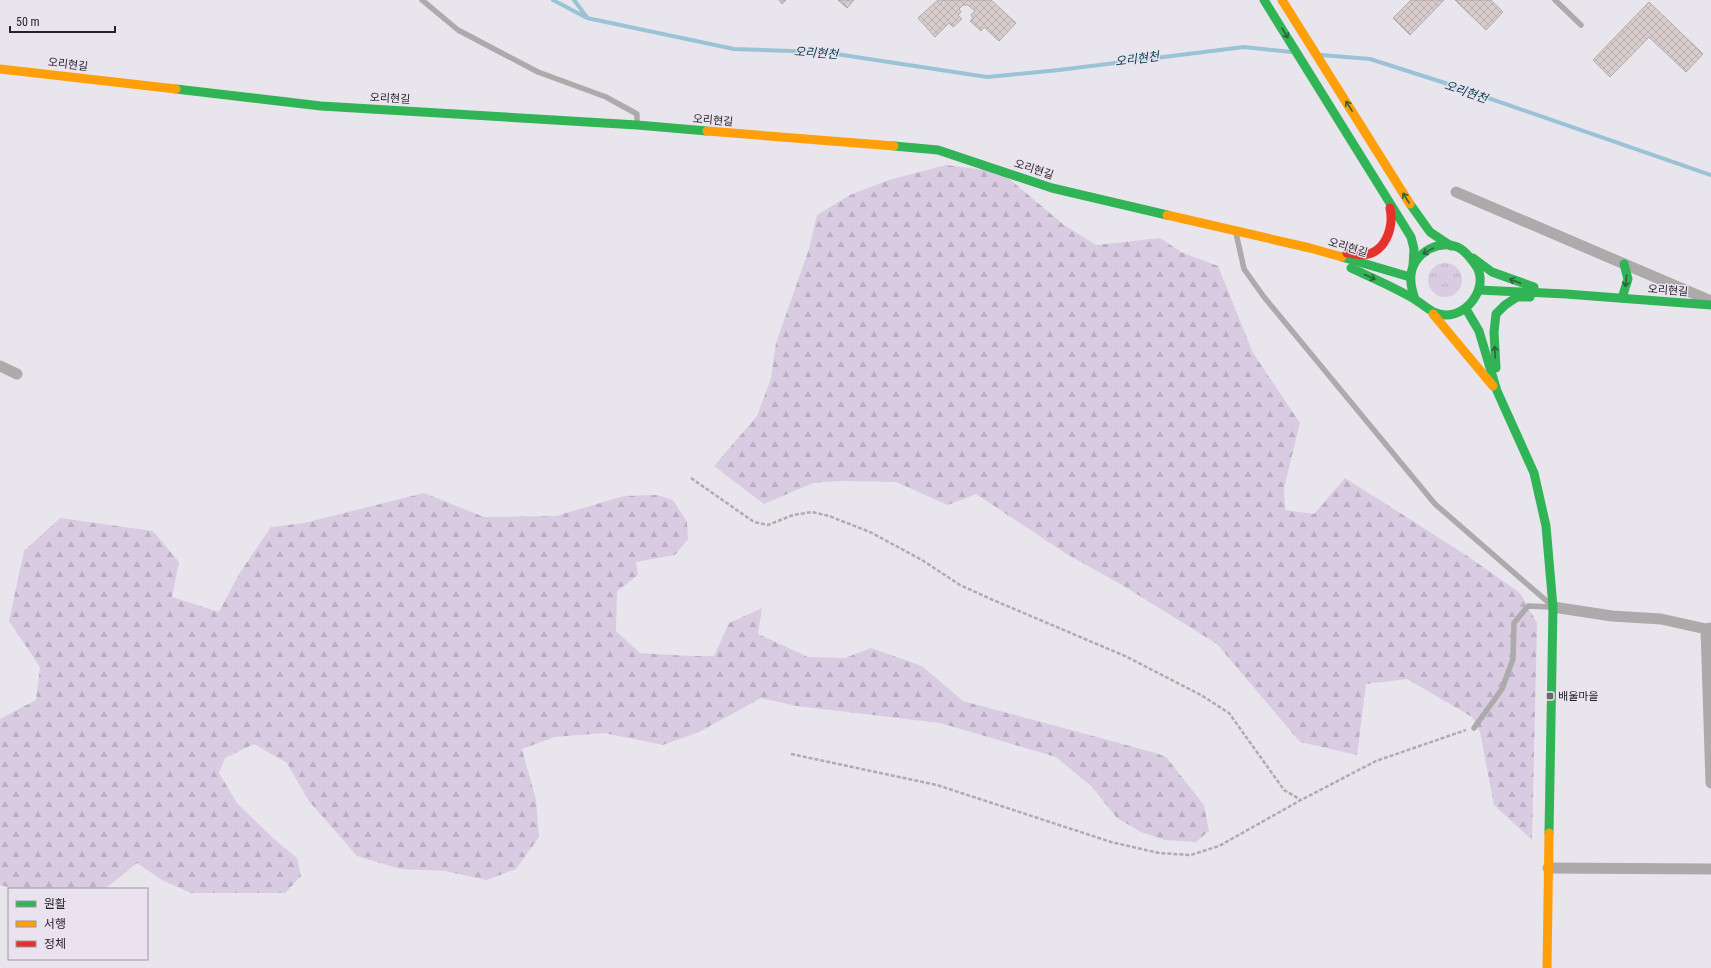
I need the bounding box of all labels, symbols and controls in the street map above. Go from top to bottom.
scale bar [10,8,115,34]
text: 50 m [16,15,40,29]
one-way arrow [1281,27,1289,38]
water label: 오리현천 [793,44,840,62]
water label: 오리현천 [1114,49,1162,69]
street label: 오리현길 [47,56,89,73]
water label: 오리현천 [1443,78,1491,106]
street label: 오리현길 [369,91,411,106]
one-way arrow [1345,101,1353,112]
street label: 오리현길 [692,112,734,129]
street label: 오리현길 [1013,157,1055,182]
one-way arrow [1402,192,1410,204]
street label: 오리현길 [1327,235,1369,260]
one-way arrow [1422,247,1434,255]
one-way arrow [1364,274,1376,281]
one-way arrow [1622,274,1629,287]
one-way arrow [1510,276,1522,284]
street label: 오리현길 [1647,283,1689,298]
one-way arrow [1492,346,1499,359]
place label: 배울마을 [1558,690,1598,703]
marker: 배울마을 [1545,691,1555,701]
legend [8,888,148,960]
text: 원활 [44,897,66,911]
text: 서행 [44,917,66,931]
text: 정체 [44,937,66,951]

